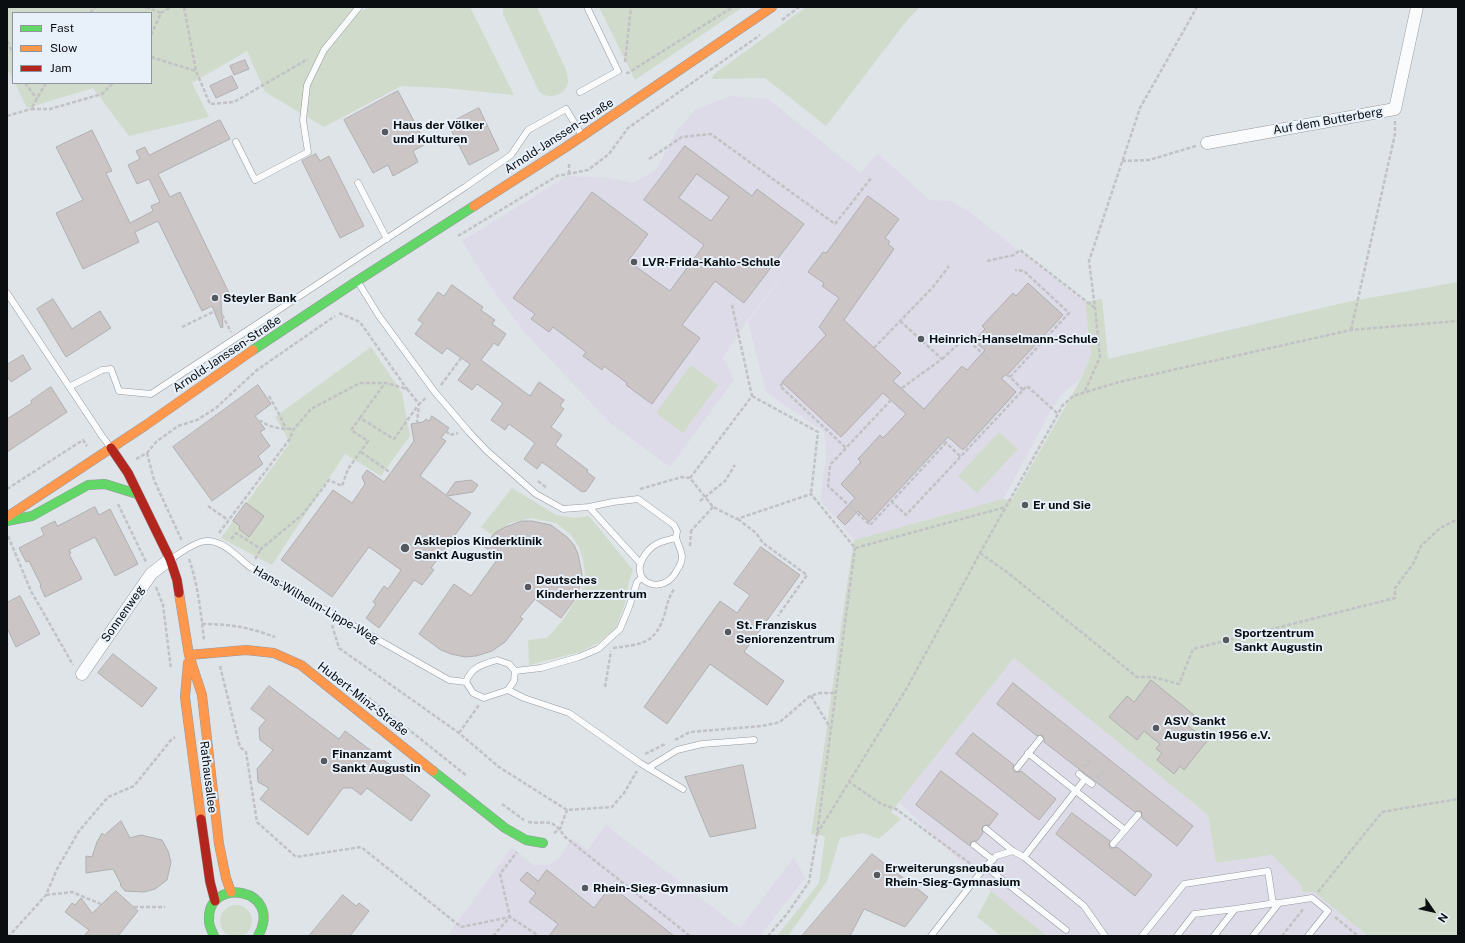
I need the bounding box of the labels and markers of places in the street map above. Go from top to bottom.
place label: Haus der Völker und Kulturen [393,118,484,146]
marker: Haus der Völker und Kulturen [380,127,390,137]
place label: LVR-Frida-Kahlo-Schule [642,255,780,269]
marker: LVR-Frida-Kahlo-Schule [629,257,639,267]
place label: Steyler Bank [223,291,297,305]
marker: Steyler Bank [210,293,220,303]
place label: Heinrich-Hanselmann-Schule [929,332,1098,346]
marker: Heinrich-Hanselmann-Schule [916,334,926,344]
place label: Er und Sie [1033,498,1091,512]
marker: Er und Sie [1020,500,1030,510]
place label: Asklepios Kinderklinik Sankt Augustin [414,534,542,562]
marker: Asklepios Kinderklinik Sankt Augustin [399,542,411,554]
place label: Deutsches Kinderherzzentrum [536,573,647,601]
marker: Deutsches Kinderherzzentrum [523,582,533,592]
place label: St. Franziskus Seniorenzentrum [736,618,835,646]
place label: Sportzentrum Sankt Augustin [1234,626,1323,654]
marker: St. Franziskus Seniorenzentrum [723,627,733,637]
marker: Sportzentrum Sankt Augustin [1221,635,1231,645]
place label: ASV Sankt Augustin 1956 e.V. [1164,714,1271,742]
marker: ASV Sankt Augustin 1956 e.V. [1151,723,1161,733]
place label: Finanzamt Sankt Augustin [332,747,421,775]
marker: Finanzamt Sankt Augustin [319,756,329,766]
place label: Erweiterungsneubau Rhein-Sieg-Gymnasium [885,861,1020,889]
marker: Erweiterungsneubau Rhein-Sieg-Gymnasium [872,870,882,880]
place label: Rhein-Sieg-Gymnasium [593,881,728,895]
marker: Rhein-Sieg-Gymnasium [580,883,590,893]

